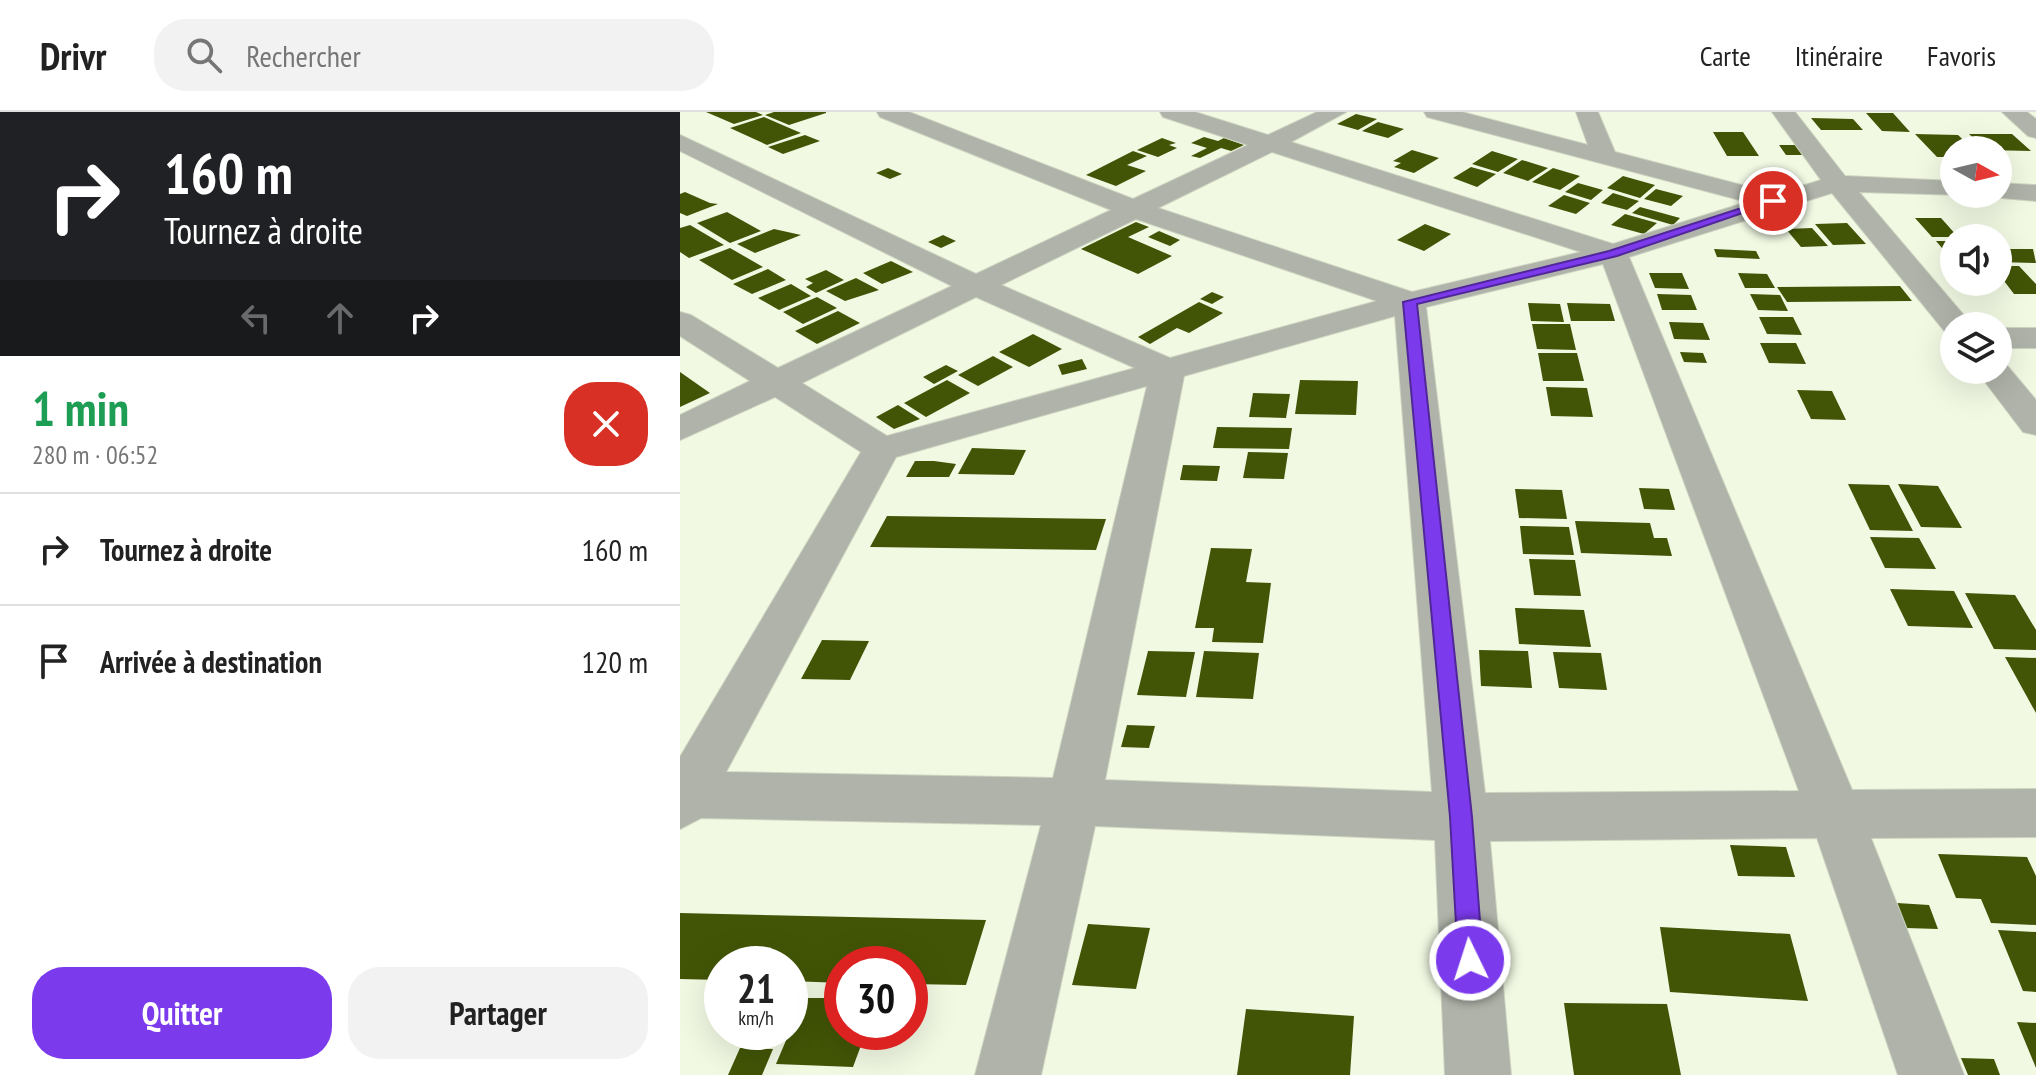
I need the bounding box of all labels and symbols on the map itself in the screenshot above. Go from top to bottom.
north arrow [1940,136,2012,208]
pin [1739,167,1807,235]
position arrow [1428,918,1512,1002]
speed limit sign: 30 [824,946,928,1050]

